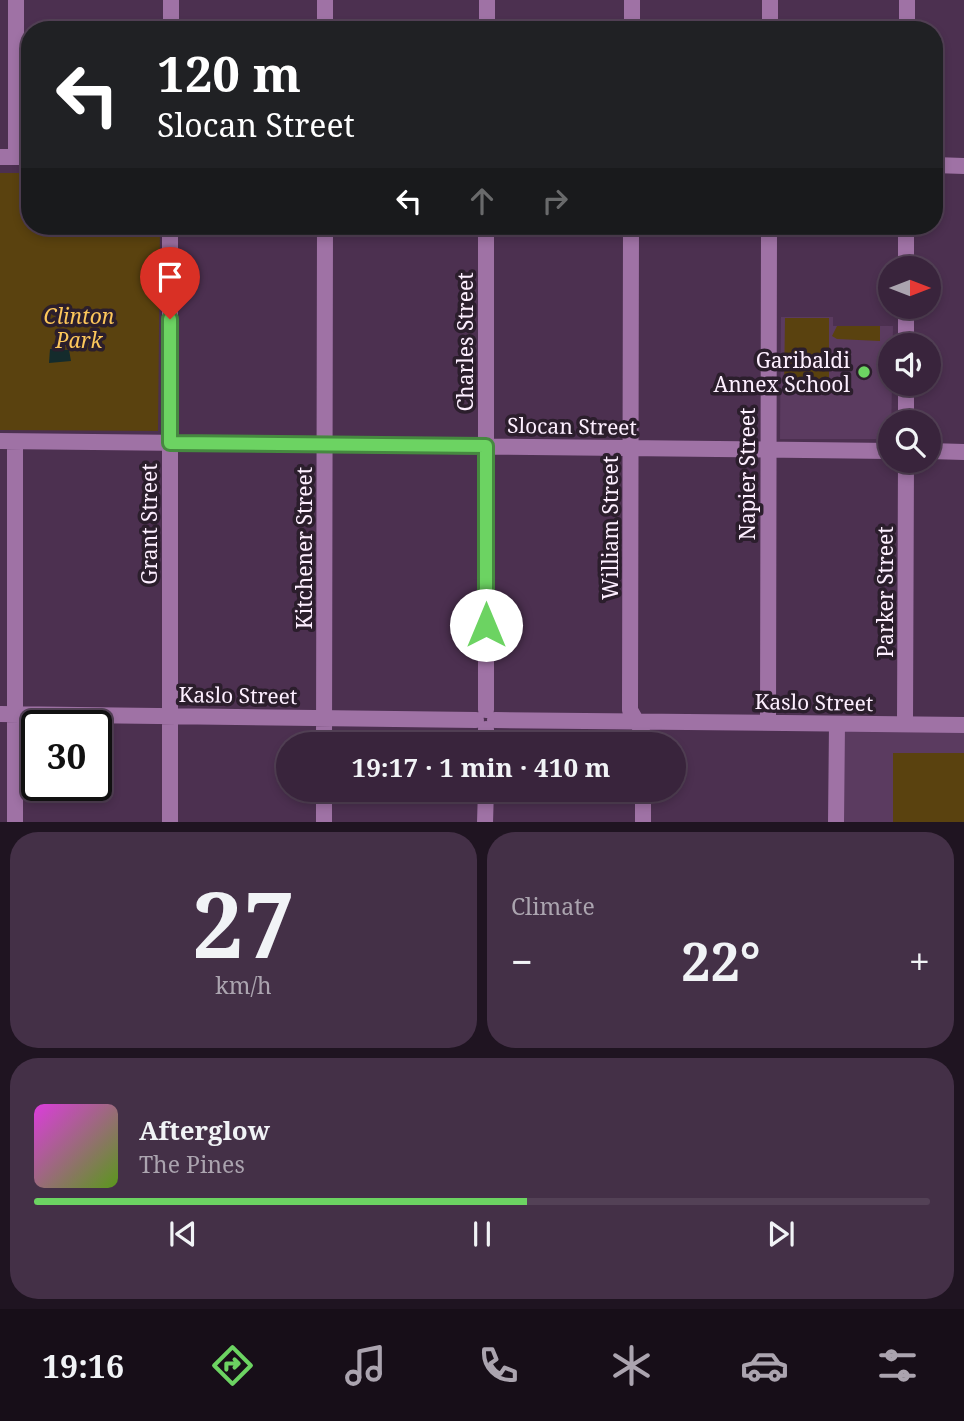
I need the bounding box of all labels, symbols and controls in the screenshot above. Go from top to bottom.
text: 120 m [157,40,301,106]
icon: left [42,49,133,140]
text: Slocan Street [157,103,355,146]
icon: left [390,182,428,220]
icon: ahead [463,182,501,220]
icon: right [536,182,574,220]
pin [140,247,200,319]
north arrow [878,256,942,318]
map controls [878,256,941,473]
icon: arrive [151,258,189,296]
street label: Charles Street [451,272,479,412]
park label: Clinton Park [44,302,115,354]
button: sound [878,333,941,396]
place label: Garibaldi Annex School [713,346,850,398]
marker: Garibaldi Annex School [856,364,872,380]
street label: Napier Street [733,408,761,540]
button: search [878,410,941,473]
street label: Slocan Street [507,411,637,441]
street label: William Street [596,456,624,600]
street label: Grant Street [135,463,163,585]
street label: Kitchener Street [290,467,318,629]
street label: Parker Street [871,526,899,658]
position arrow [449,588,523,662]
street label: Kaslo Street [178,680,298,710]
street label: Kaslo Street [754,687,874,717]
speed limit sign: 30 [21,710,112,801]
text: 19:17 · 1 min · 410 m [351,749,611,785]
text: 27 [192,861,295,985]
text: Climate [511,890,595,922]
text: 22° [681,925,761,996]
text: − [511,935,533,987]
text: + [909,935,930,987]
text: km/h [215,969,272,1001]
text: Afterglow [139,1112,270,1148]
text: The Pines [139,1148,245,1180]
icon: previous [164,1215,202,1253]
icon: pause [463,1215,501,1253]
icon: next [762,1215,800,1253]
icon: directions [208,1341,257,1390]
icon: music [341,1341,390,1390]
icon: phone [474,1341,523,1390]
icon: climate [607,1341,656,1390]
icon: car [740,1341,789,1390]
icon: filters [873,1341,922,1390]
text: 19:16 [42,1344,124,1387]

